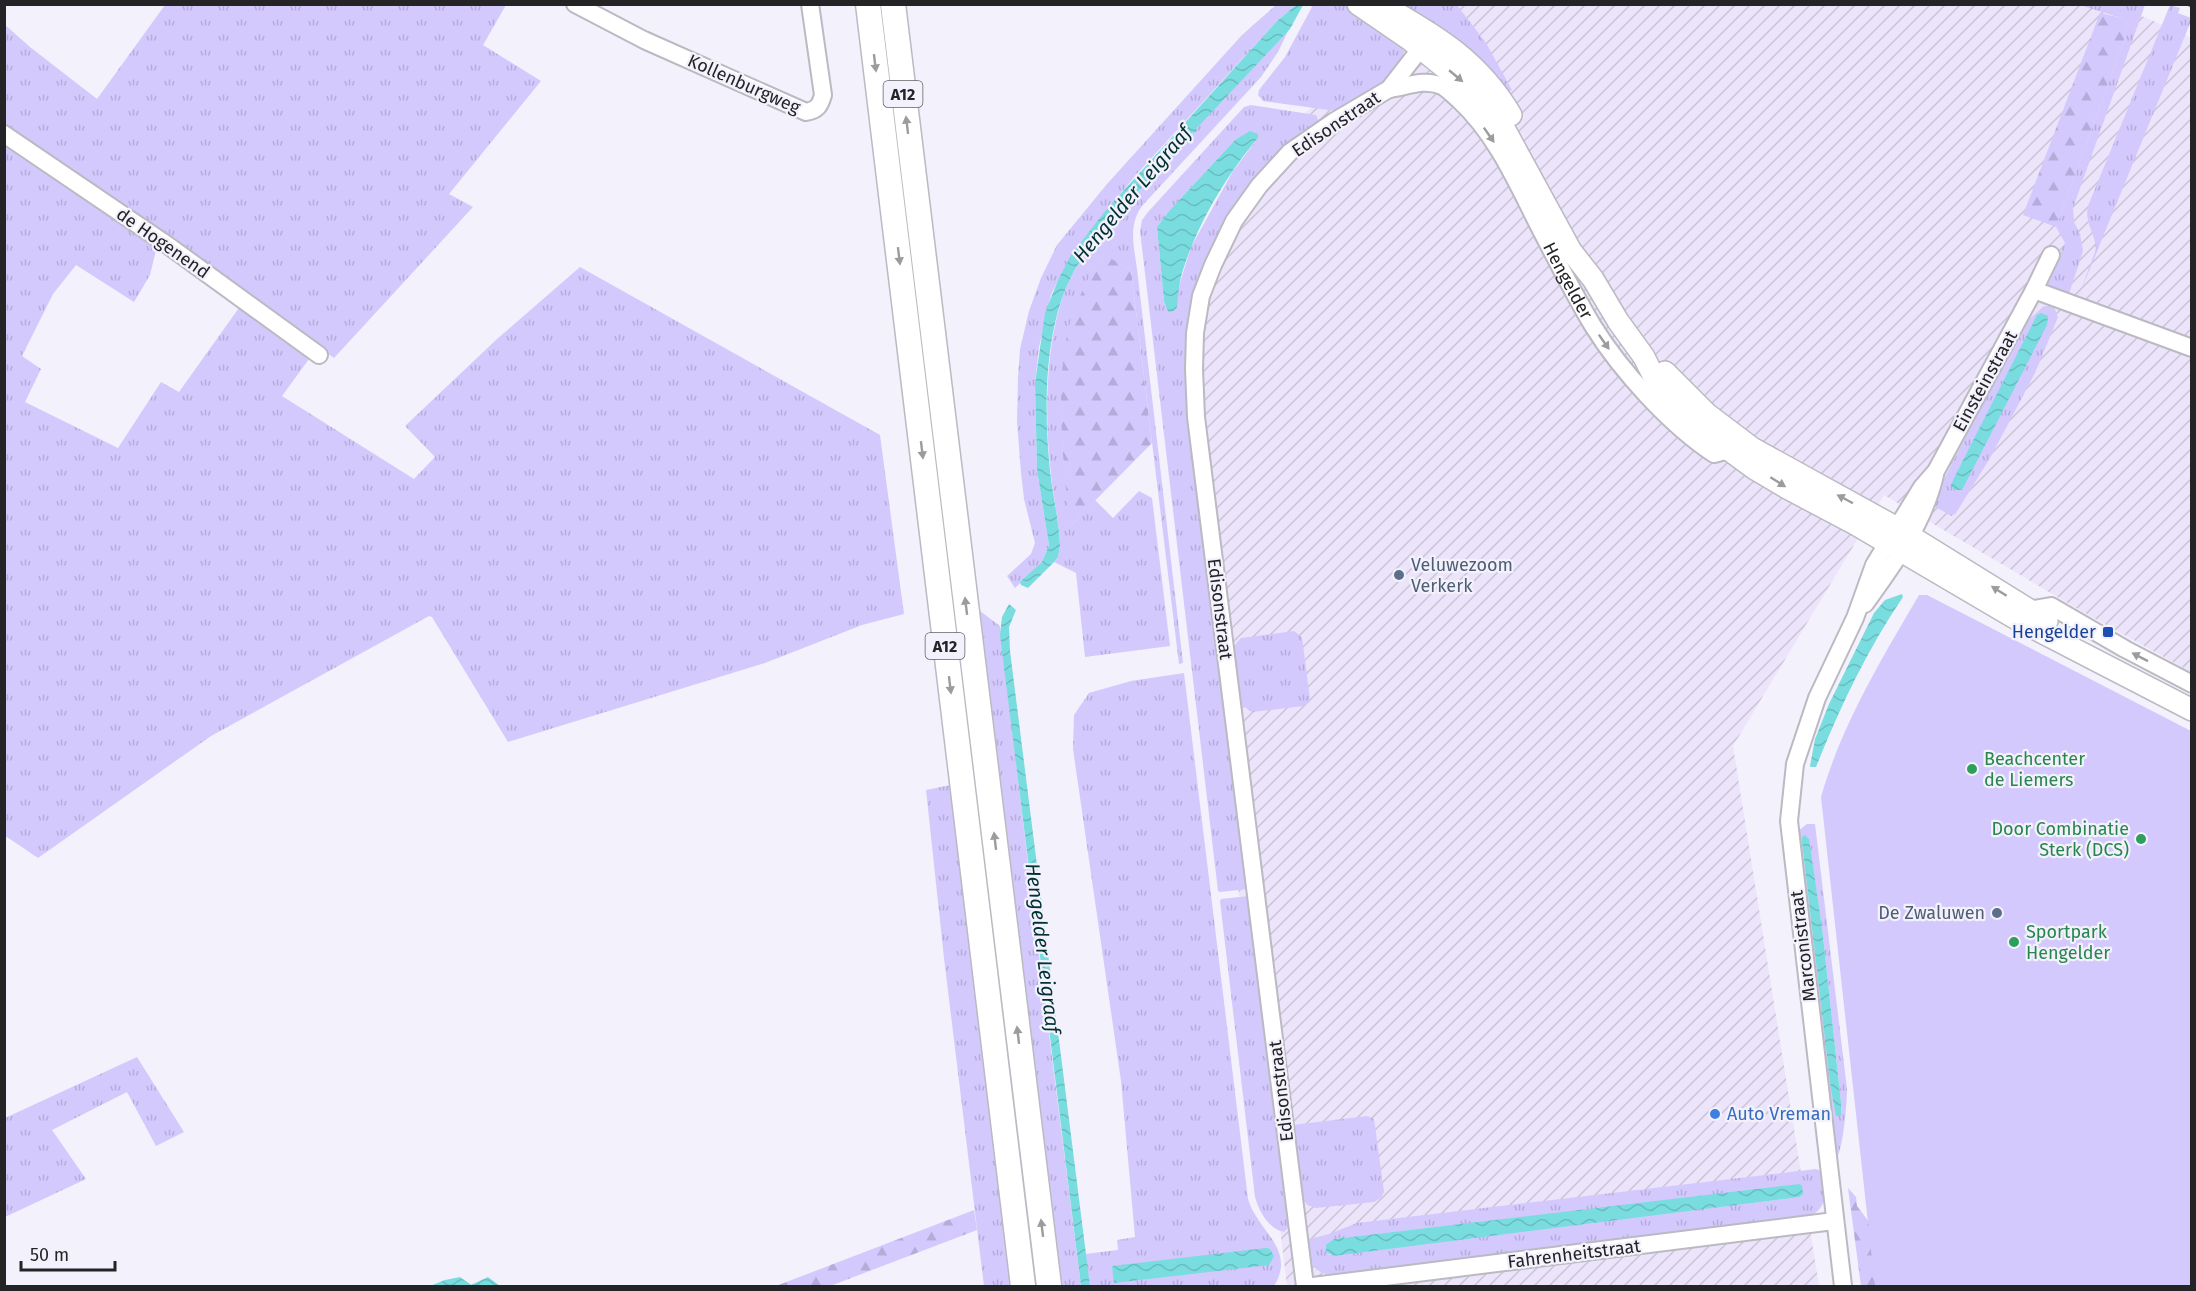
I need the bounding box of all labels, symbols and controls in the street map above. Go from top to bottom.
street label: Kollenburgweg [684,49,804,119]
one-way arrow [871,53,880,72]
one-way arrow [1448,69,1463,82]
road number: A12 [884,81,922,107]
street label: Edisonstraat [1288,86,1385,162]
one-way arrow [903,115,912,134]
water label: Hengelder Leigraaf [1068,118,1198,267]
one-way arrow [1483,127,1495,143]
street label: de Hogenend [112,203,214,283]
street label: Hengelder [1538,239,1598,323]
one-way arrow [894,247,903,266]
street label: Einsteinstraat [1948,326,2022,436]
one-way arrow [1598,334,1610,350]
one-way arrow [917,440,927,459]
one-way arrow [1770,477,1786,488]
one-way arrow [1837,494,1854,504]
place label: Veluwezoom Verkerk [1411,554,1513,597]
street label: Edisonstraat [1203,557,1237,661]
marker: Veluwezoom Verkerk [1392,568,1406,582]
one-way arrow [1991,585,2007,596]
one-way arrow [961,596,971,615]
place label: Hengelder [2012,621,2096,643]
marker: Hengelder [2101,625,2115,639]
road number: A12 [926,633,964,659]
one-way arrow [2131,652,2148,662]
one-way arrow [945,676,955,695]
place label: Beachcenter de Liemers [1984,748,2085,791]
marker: Beachcenter de Liemers [1965,762,1979,776]
place label: Door Combinatie Sterk (DCS) [1992,818,2129,861]
one-way arrow [990,832,1000,851]
marker: Door Combinatie Sterk (DCS) [2134,832,2148,846]
water label: Hengelder Leigraaf [1021,862,1066,1038]
street label: Marconistraat [1785,889,1821,1003]
place label: De Zwaluwen [1878,902,1985,924]
marker: De Zwaluwen [1990,906,2004,920]
place label: Sportpark Hengelder [2026,921,2110,964]
marker: Sportpark Hengelder [2007,935,2021,949]
one-way arrow [1014,1025,1023,1044]
street label: Edisonstraat [1264,1039,1298,1143]
place label: Auto Vreman [1727,1103,1831,1125]
marker: Auto Vreman [1708,1107,1722,1121]
one-way arrow [1037,1219,1047,1238]
scale bar [21,1234,116,1272]
street label: Fahrenheitstraat [1506,1235,1642,1273]
text: 50 m [30,1244,69,1266]

